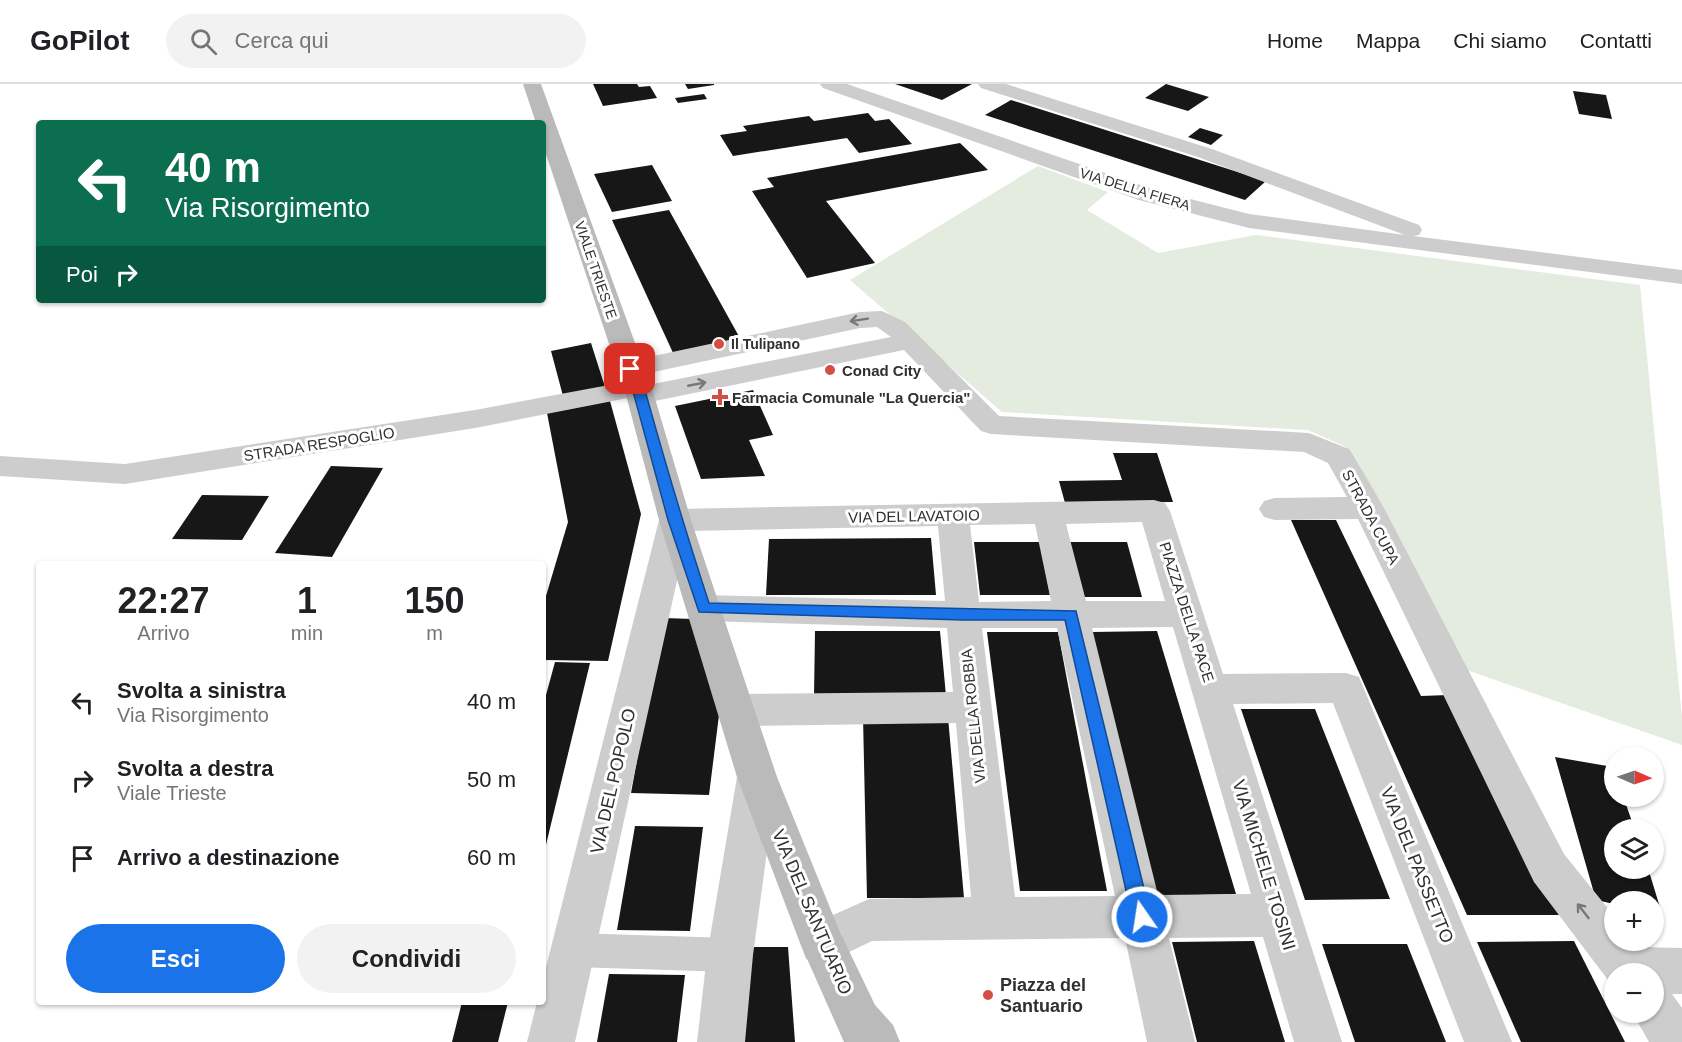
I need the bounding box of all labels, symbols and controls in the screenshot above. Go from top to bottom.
search box [166,14,586,68]
text: GoPilot [30,25,130,56]
icon: search [187,25,220,58]
text: Cerca qui [235,28,329,53]
text: Home [1267,29,1323,52]
text: Mappa [1356,29,1420,52]
text: Chi siamo [1453,29,1547,52]
text: Contatti [1580,29,1652,52]
icon: left [66,144,144,222]
text: 40 m [165,144,261,191]
street label: VIA DELLA FIERA [1078,165,1193,214]
text: Via Risorgimento [165,193,370,223]
street label: VIALE TRIESTE [572,219,620,321]
icon: right [110,258,143,291]
text: Poi [66,262,98,287]
one-way arrow [850,315,870,326]
place label: Il Tulipano [731,336,800,352]
marker: Il Tulipano [712,337,726,351]
pin [604,343,655,394]
icon: arrive [613,352,646,385]
place label: Conad City [842,362,922,379]
marker: Conad City [823,363,837,377]
one-way arrow [688,377,707,389]
place label: Farmacia Comunale "La Quercia" [732,389,970,406]
marker: Farmacia Comunale "La Quercia" [713,390,727,404]
street label: STRADA RESPOGLIO [242,424,396,464]
street label: STRADA CUPA [1339,467,1403,567]
street label: VIA DEL LAVATOIO [848,506,980,526]
street label: PIAZZA DELLA PACE [1156,540,1218,684]
text: 22:27 [117,580,209,621]
text: 1 [297,580,317,621]
text: 150 [404,580,465,621]
text: Arrivo [137,622,190,644]
text: min [291,622,323,644]
text: m [426,622,443,644]
street label: VIA DELLA ROBBIA [957,648,989,784]
text: Svolta a sinistra [117,678,286,703]
icon: left [66,686,99,719]
text: 40 m [467,689,516,714]
text: Via Risorgimento [117,704,269,726]
street label: VIA DEL POPOLO [587,706,639,856]
north arrow [1604,747,1664,807]
map controls [1604,747,1664,1023]
text: Svolta a destra [117,756,274,781]
icon: right [66,764,99,797]
text: 50 m [467,767,516,792]
street label: VIA MICHELE TOSINI [1229,777,1299,953]
text: Viale Trieste [117,782,227,804]
street label: VIA DEL PASSETTO [1376,784,1458,946]
button: layers [1604,819,1664,879]
street label: VIA DEL SANTUARIO [768,826,856,998]
icon: arrive [66,842,99,875]
text: Arrivo a destinazione [117,845,340,870]
text: 60 m [467,845,516,870]
position arrow [1110,885,1174,949]
button: + [1604,891,1664,951]
one-way arrow [1576,903,1589,919]
button: Esci [66,924,285,993]
button: Condividi [297,924,516,993]
button: − [1604,963,1664,1023]
place label: Piazza del Santuario [1000,975,1086,1016]
marker: Piazza del Santuario [981,988,995,1002]

